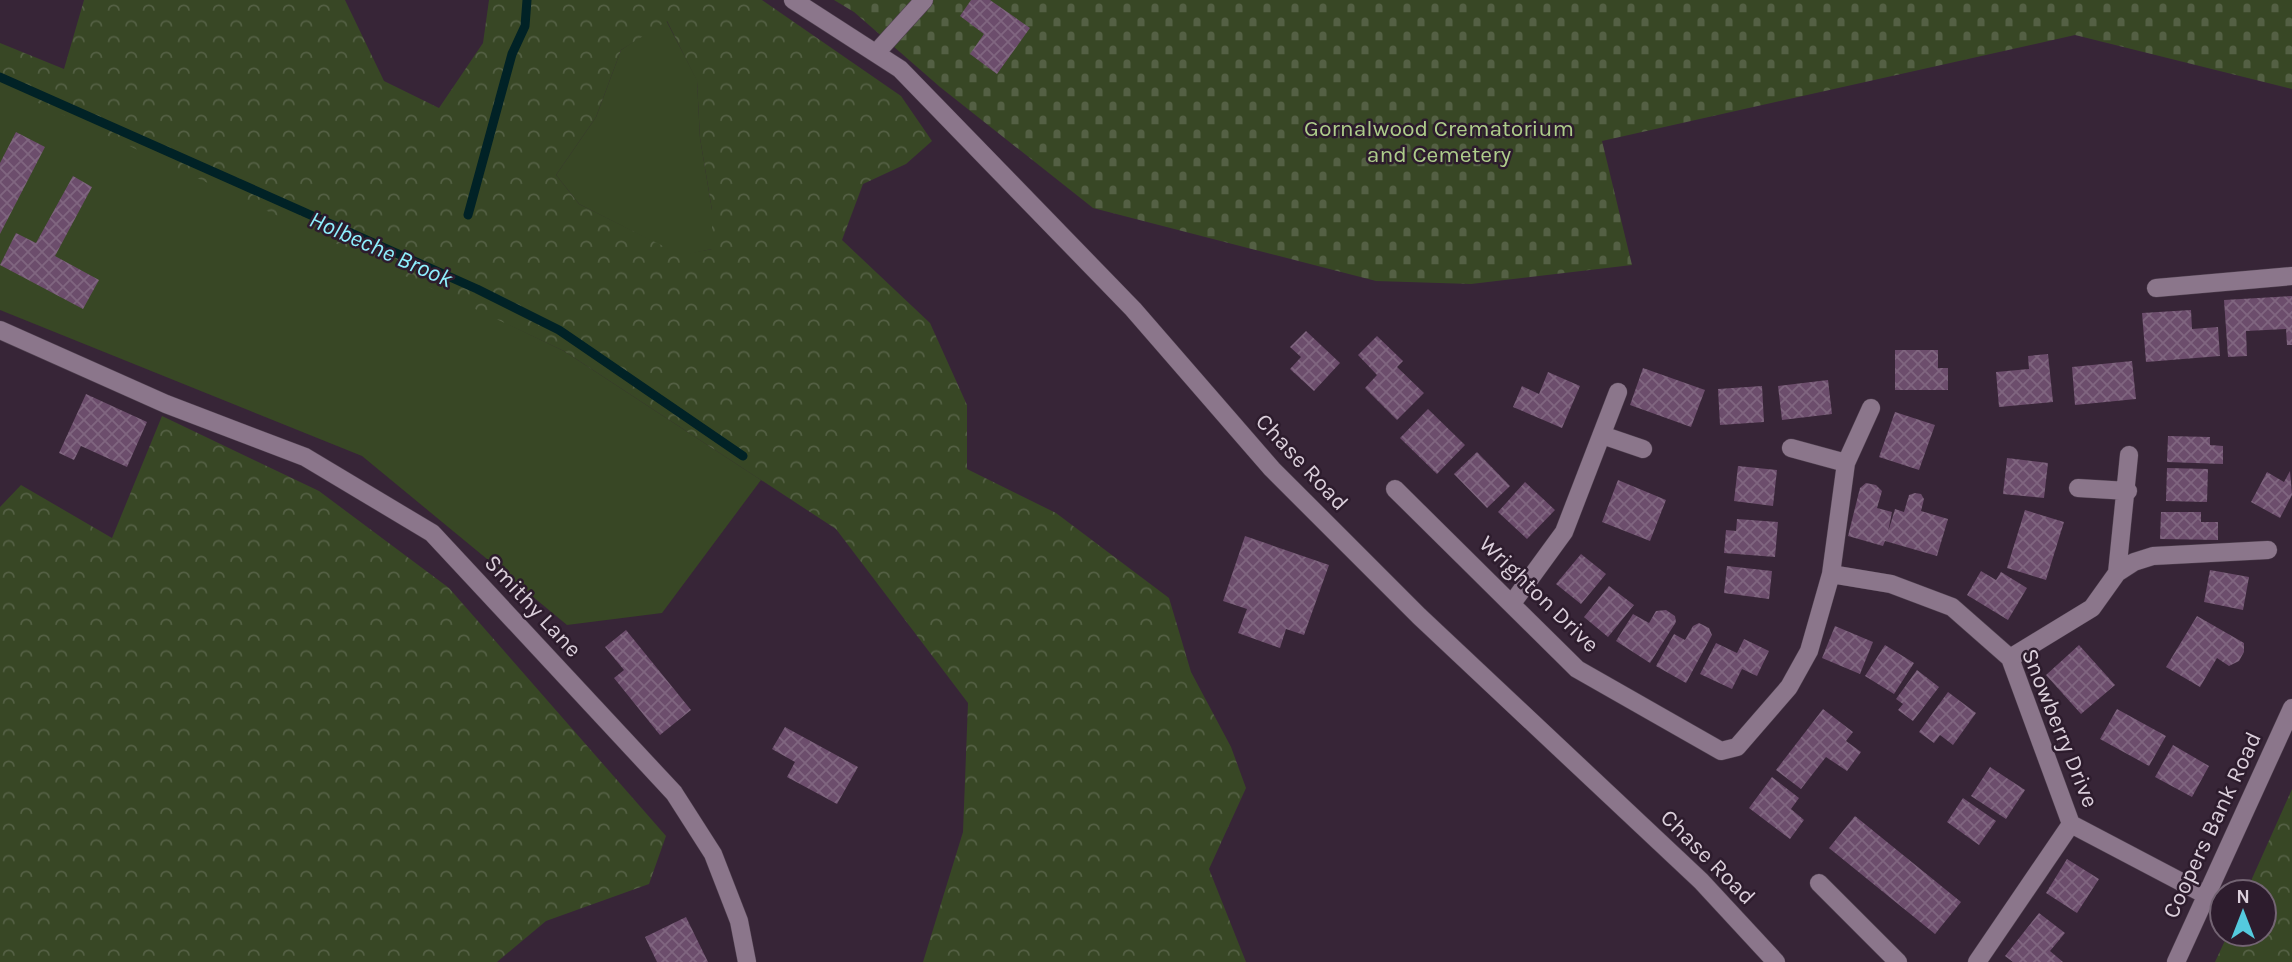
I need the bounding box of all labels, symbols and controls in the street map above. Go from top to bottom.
park label: Gornalwood Crematorium and Cemetery [1304,115,1574,168]
water label: Holbeche Brook [305,205,458,293]
street label: Chase Road [1250,408,1354,516]
street label: Wrighton Drive [1473,530,1605,658]
street label: Smithy Lane [479,549,587,663]
street label: Snowberry Drive [2016,645,2104,811]
street label: Coopers Bank Road [2157,728,2267,922]
street label: Chase Road [1655,804,1761,910]
north arrow [2208,878,2278,948]
text: N [2236,886,2250,908]

